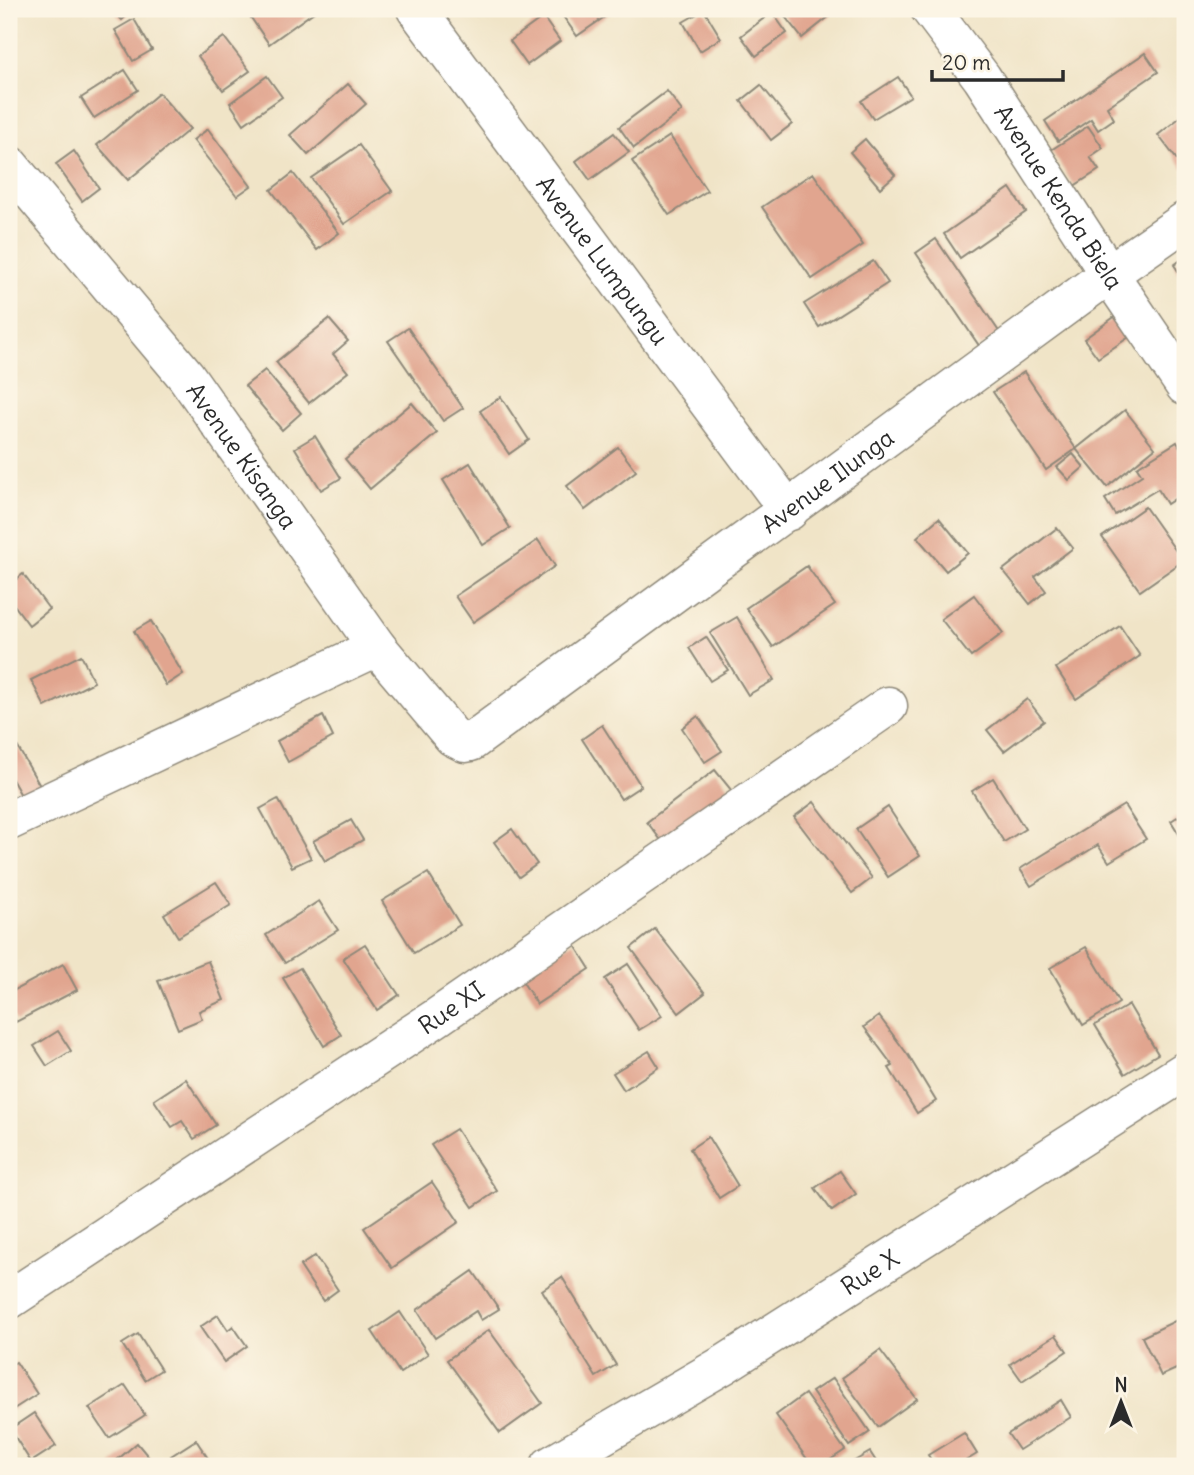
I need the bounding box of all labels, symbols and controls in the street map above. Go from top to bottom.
scale bar [932,38,1063,82]
text: 20 m [942,49,991,76]
street label: Avenue Kenda Biela [988,99,1130,295]
street label: Avenue Lumpungu [530,170,675,351]
street label: Avenue Kisanga [180,377,304,535]
street label: Avenue Ilunga [755,422,899,539]
street label: Rue XI [412,974,490,1041]
street label: Rue X [835,1242,904,1301]
north arrow [1086,1366,1156,1436]
text: N [1114,1373,1128,1397]

